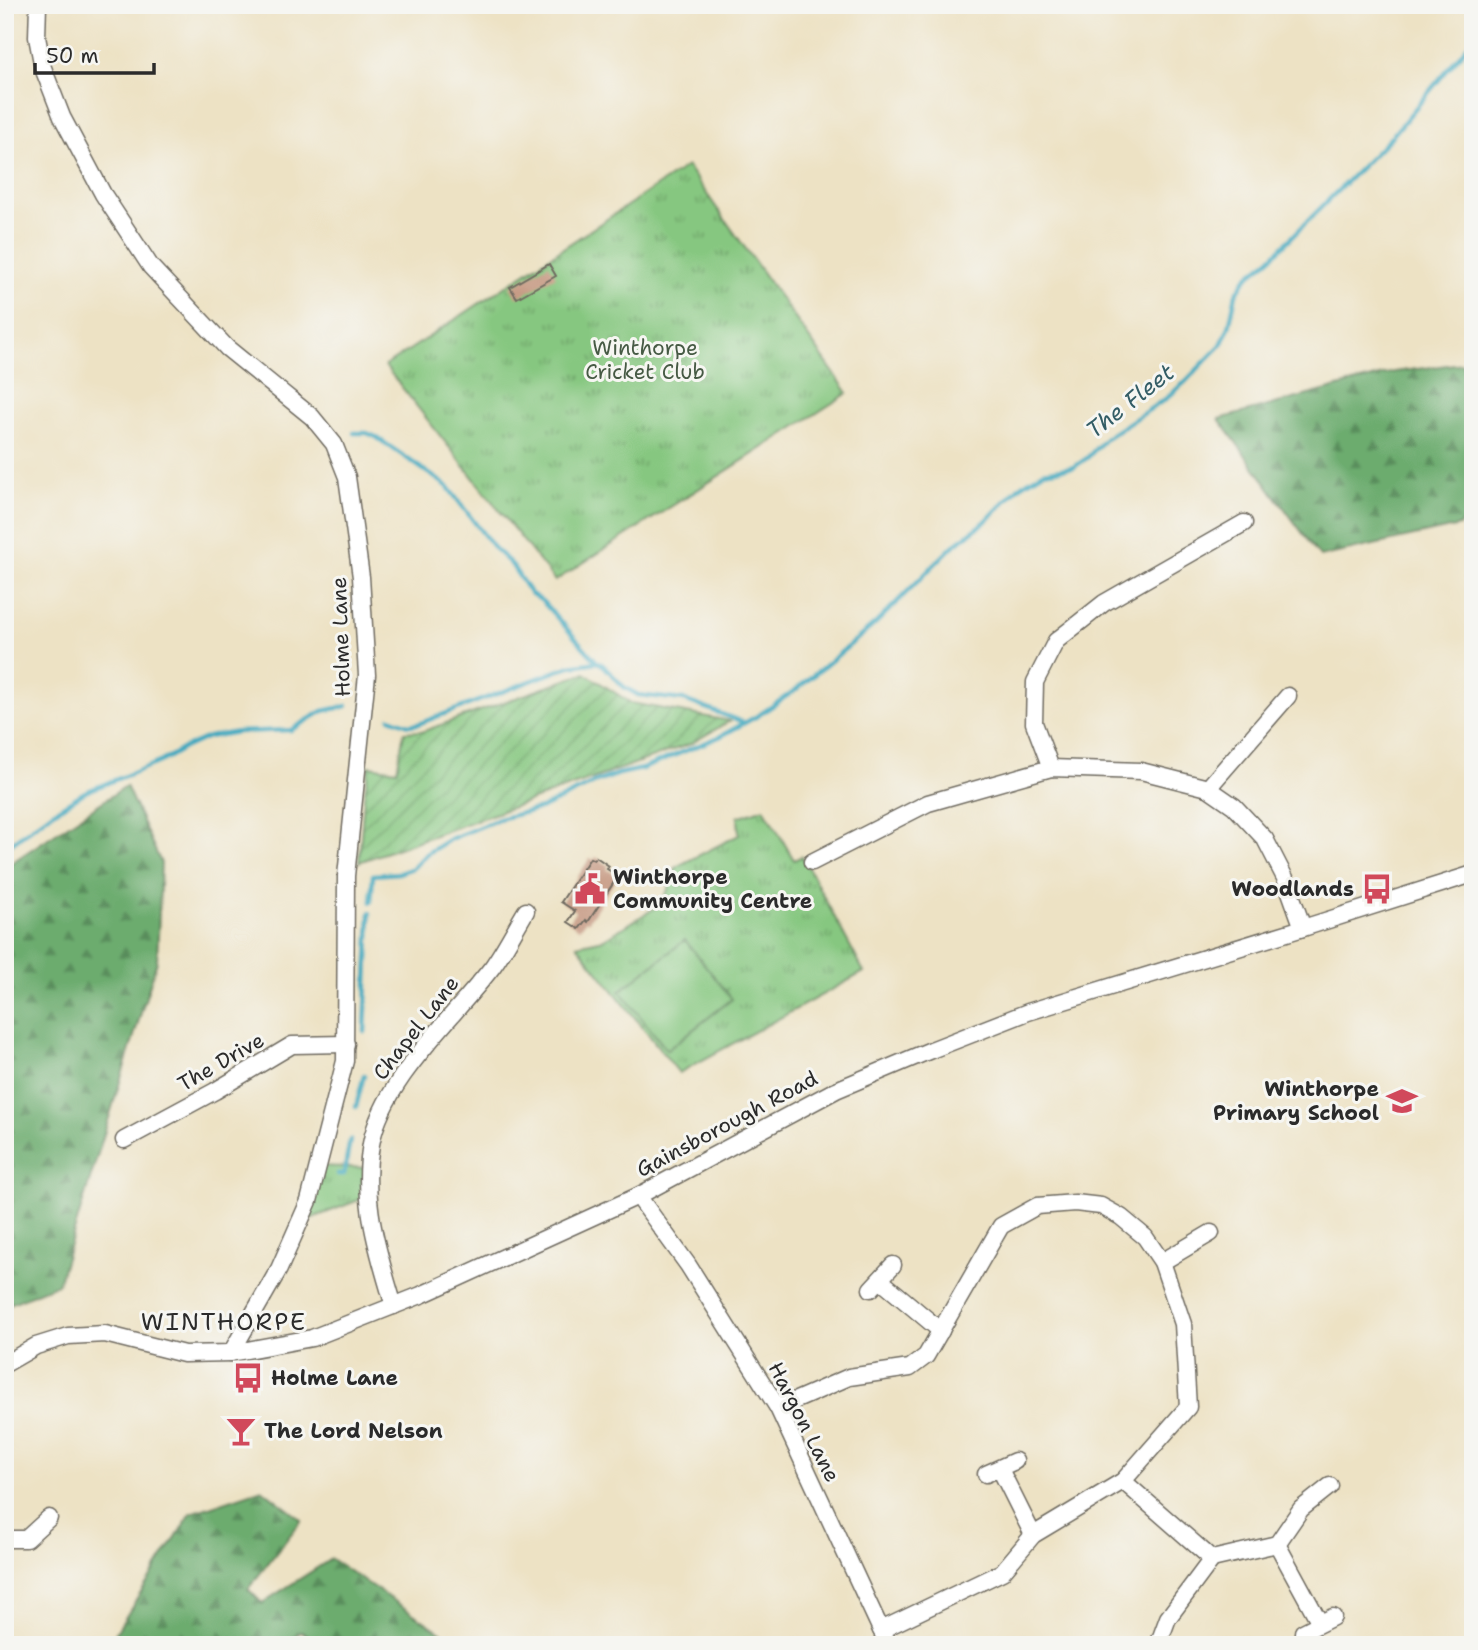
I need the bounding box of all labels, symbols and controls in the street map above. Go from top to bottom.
scale bar [35,32,154,76]
text: 50 m [46,42,99,70]
park label: Winthorpe Cricket Club [585,334,705,386]
water label: The Fleet [1080,357,1180,445]
street label: Holme Lane [325,576,357,698]
place label: Winthorpe Community Centre [613,863,812,915]
public building icon: Winthorpe Community Centre [573,872,607,906]
bus stop icon: Woodlands [1360,872,1394,906]
place label: Woodlands [1231,875,1354,903]
street label: Chapel Lane [367,970,465,1086]
street label: The Drive [173,1026,269,1098]
street label: Gainsborough Road [631,1064,823,1184]
place label: Winthorpe Primary School [1213,1075,1379,1127]
school or university icon: Winthorpe Primary School [1385,1084,1419,1118]
district label: WINTHORPE [141,1306,307,1338]
street label: Hargon Lane [762,1357,846,1487]
bus stop icon: Holme Lane [231,1361,265,1395]
place label: Holme Lane [271,1364,398,1392]
bar icon: The Lord Nelson [224,1414,258,1448]
place label: The Lord Nelson [264,1417,443,1445]

